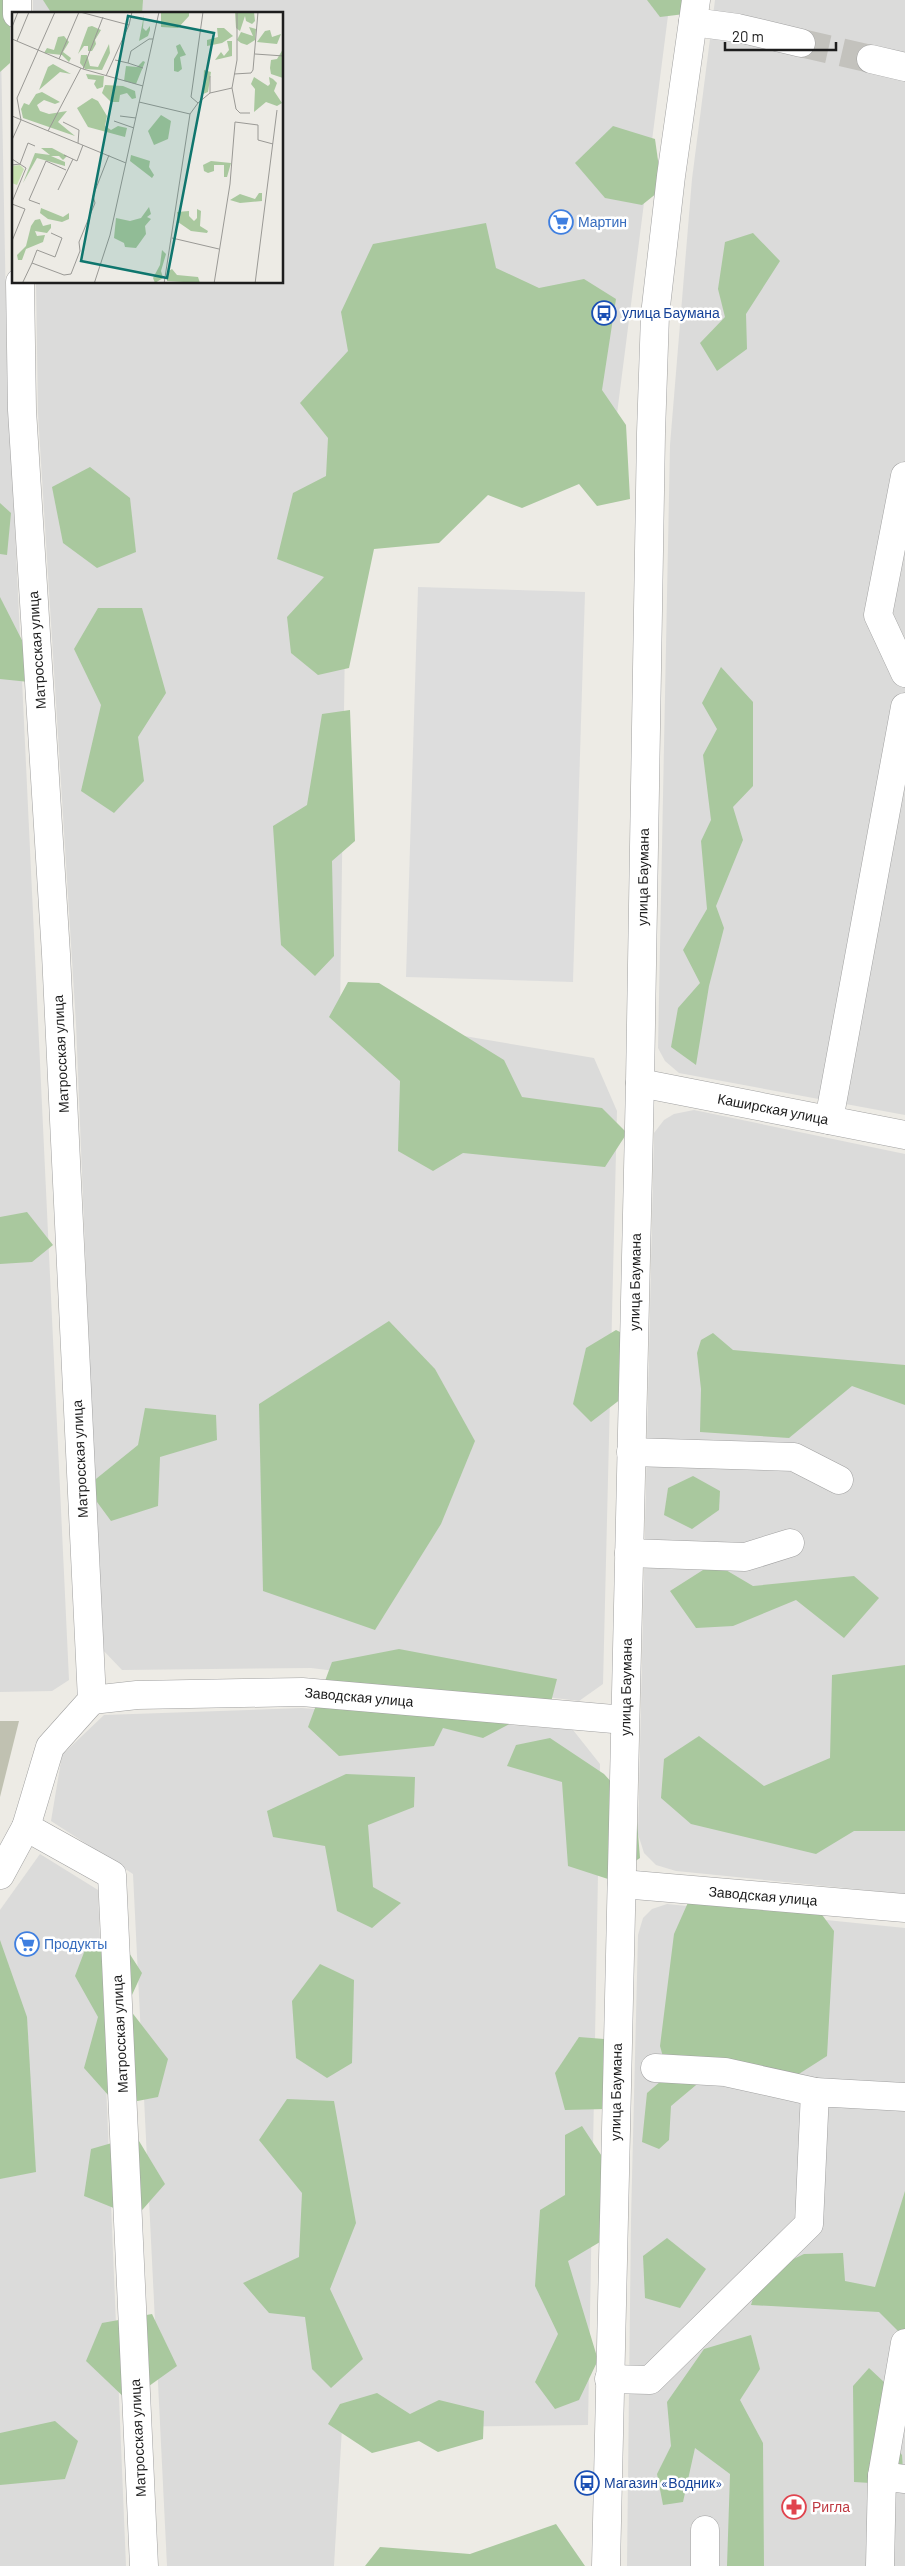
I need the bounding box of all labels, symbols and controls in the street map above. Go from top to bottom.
inset map [12,12,284,284]
scale bar [725,20,836,52]
text: 20 m [732,27,764,45]
supermarket icon: Мартин [548,209,574,235]
place label: Мартин [578,213,627,230]
bus stop icon: улица Баумана [591,300,617,326]
place label: улица Баумана [622,304,720,321]
street label: Матросская улица [24,590,49,710]
street label: улица Баумана [633,828,652,926]
street label: Матросская улица [49,994,72,1114]
street label: Каширская улица [716,1089,830,1128]
street label: улица Баумана [625,1233,644,1331]
street label: Матросская улица [68,1399,91,1519]
street label: улица Баумана [616,1638,635,1736]
street label: Заводская улица [304,1683,414,1710]
street label: Заводская улица [708,1882,818,1909]
supermarket icon: Продукты [14,1931,40,1957]
place label: Продукты [44,1935,107,1952]
street label: Матросская улица [108,1974,131,2094]
street label: улица Баумана [606,2043,625,2141]
street label: Матросская улица [126,2378,149,2498]
bus stop icon: Магазин «Водник» [574,2470,600,2496]
place label: Магазин «Водник» [604,2474,723,2491]
pharmacy icon: Ригла [781,2494,807,2520]
place label: Ригла [812,2498,850,2515]

